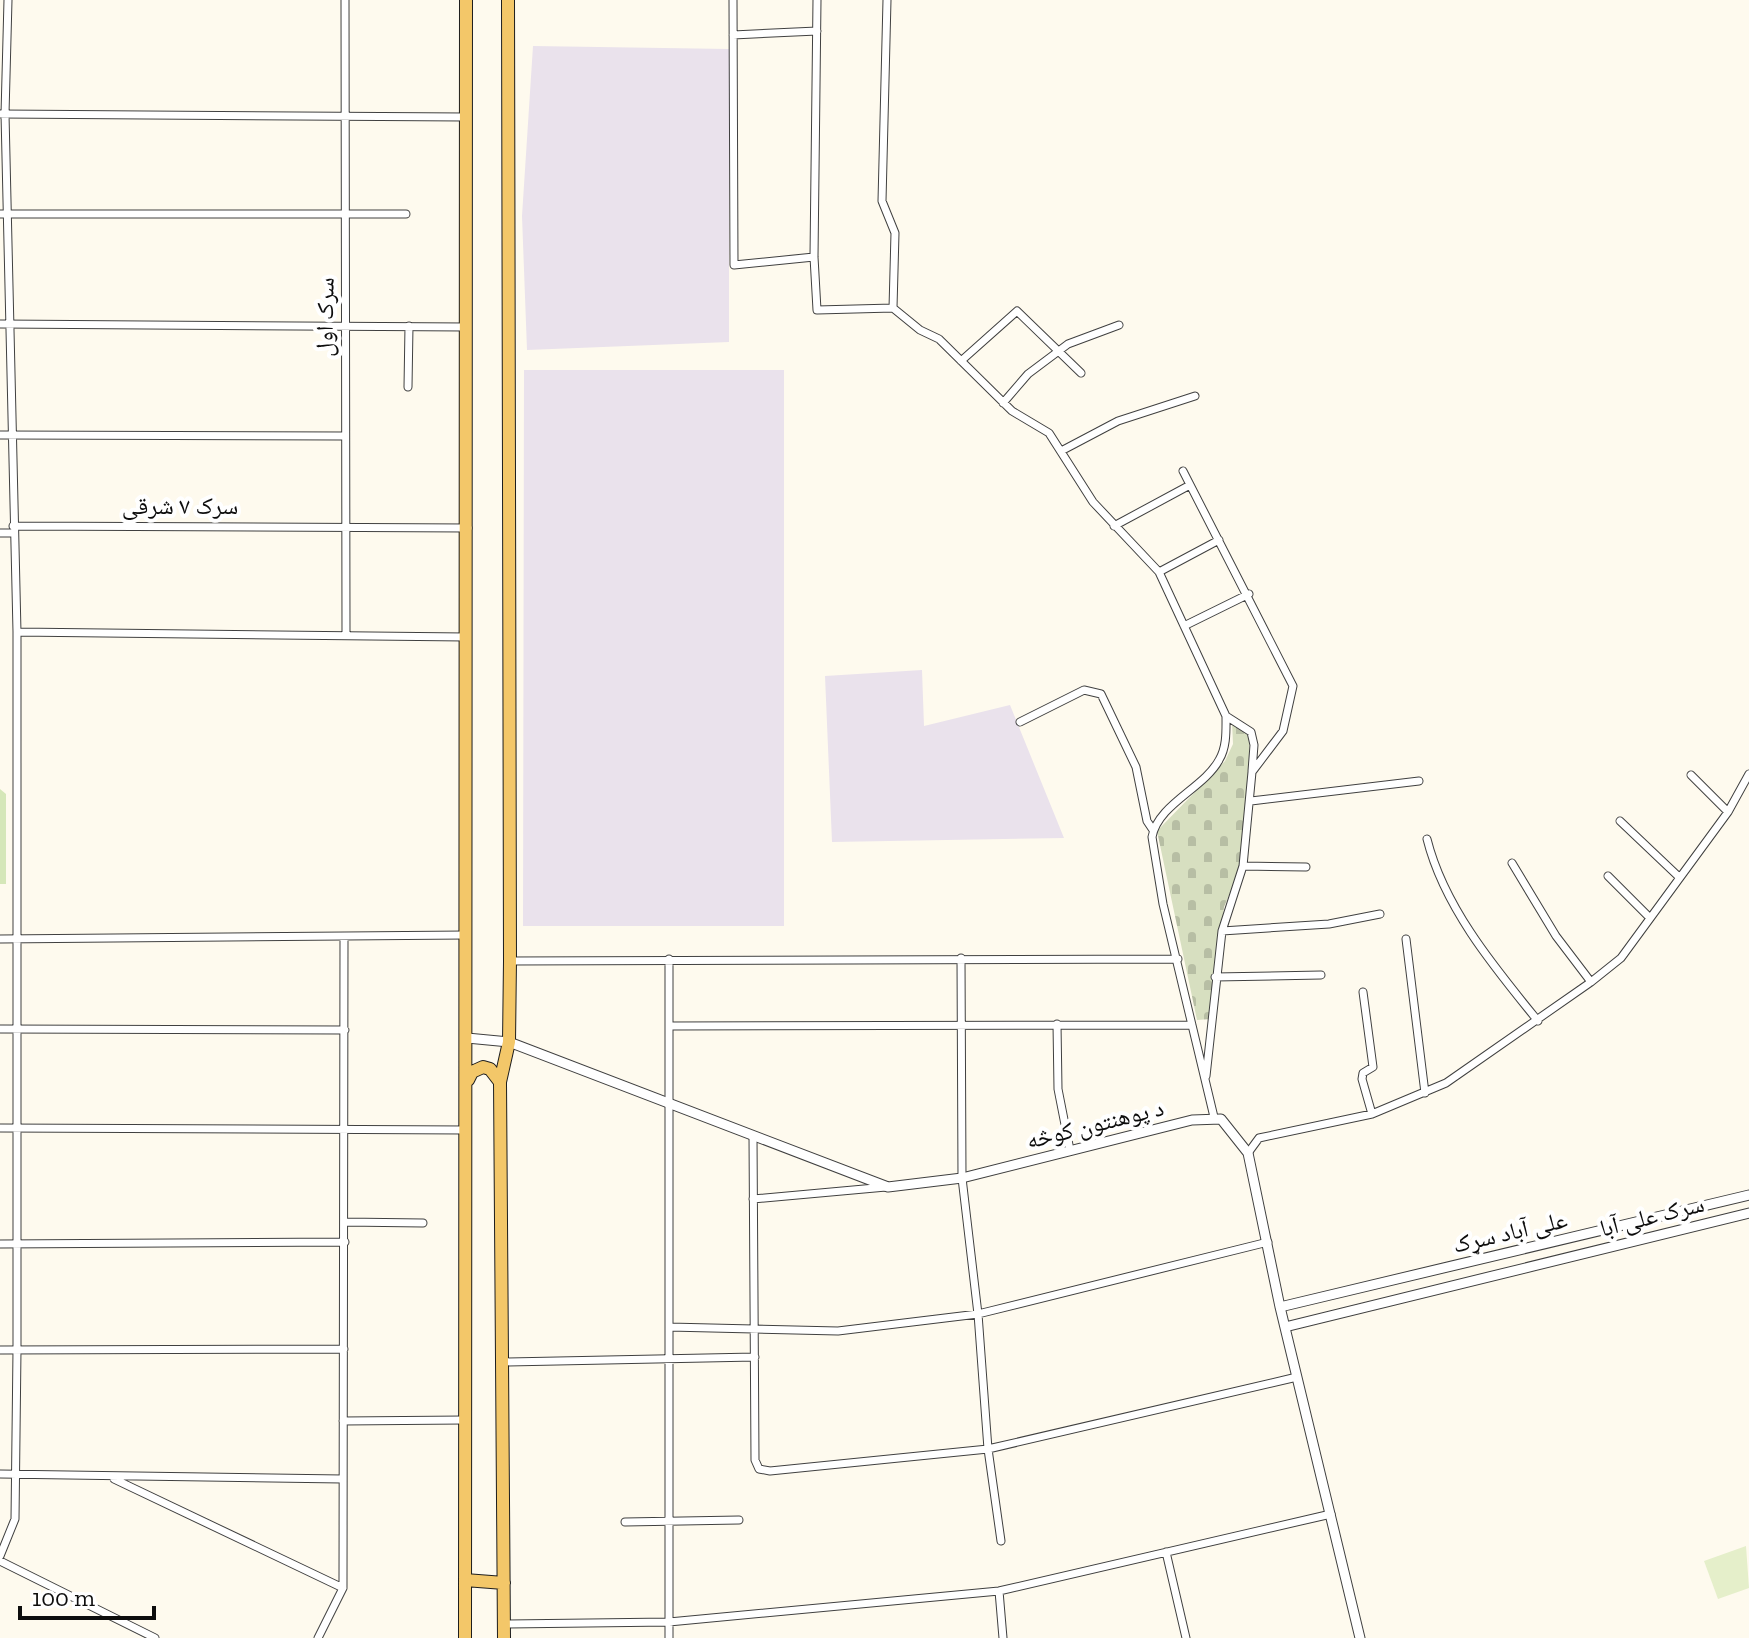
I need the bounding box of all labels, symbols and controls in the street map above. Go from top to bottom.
street label: سرک‌ اول [309,277,340,357]
street label: سرک ۷ شرقی [122,491,238,520]
street label: د پوهنتون کوڅه [1023,1092,1167,1155]
street label: سرک علی آبا [1597,1189,1707,1242]
street label: علی آباد سړک [1450,1204,1570,1259]
scale bar [20,1570,154,1620]
text: 100 m [32,1583,95,1612]

